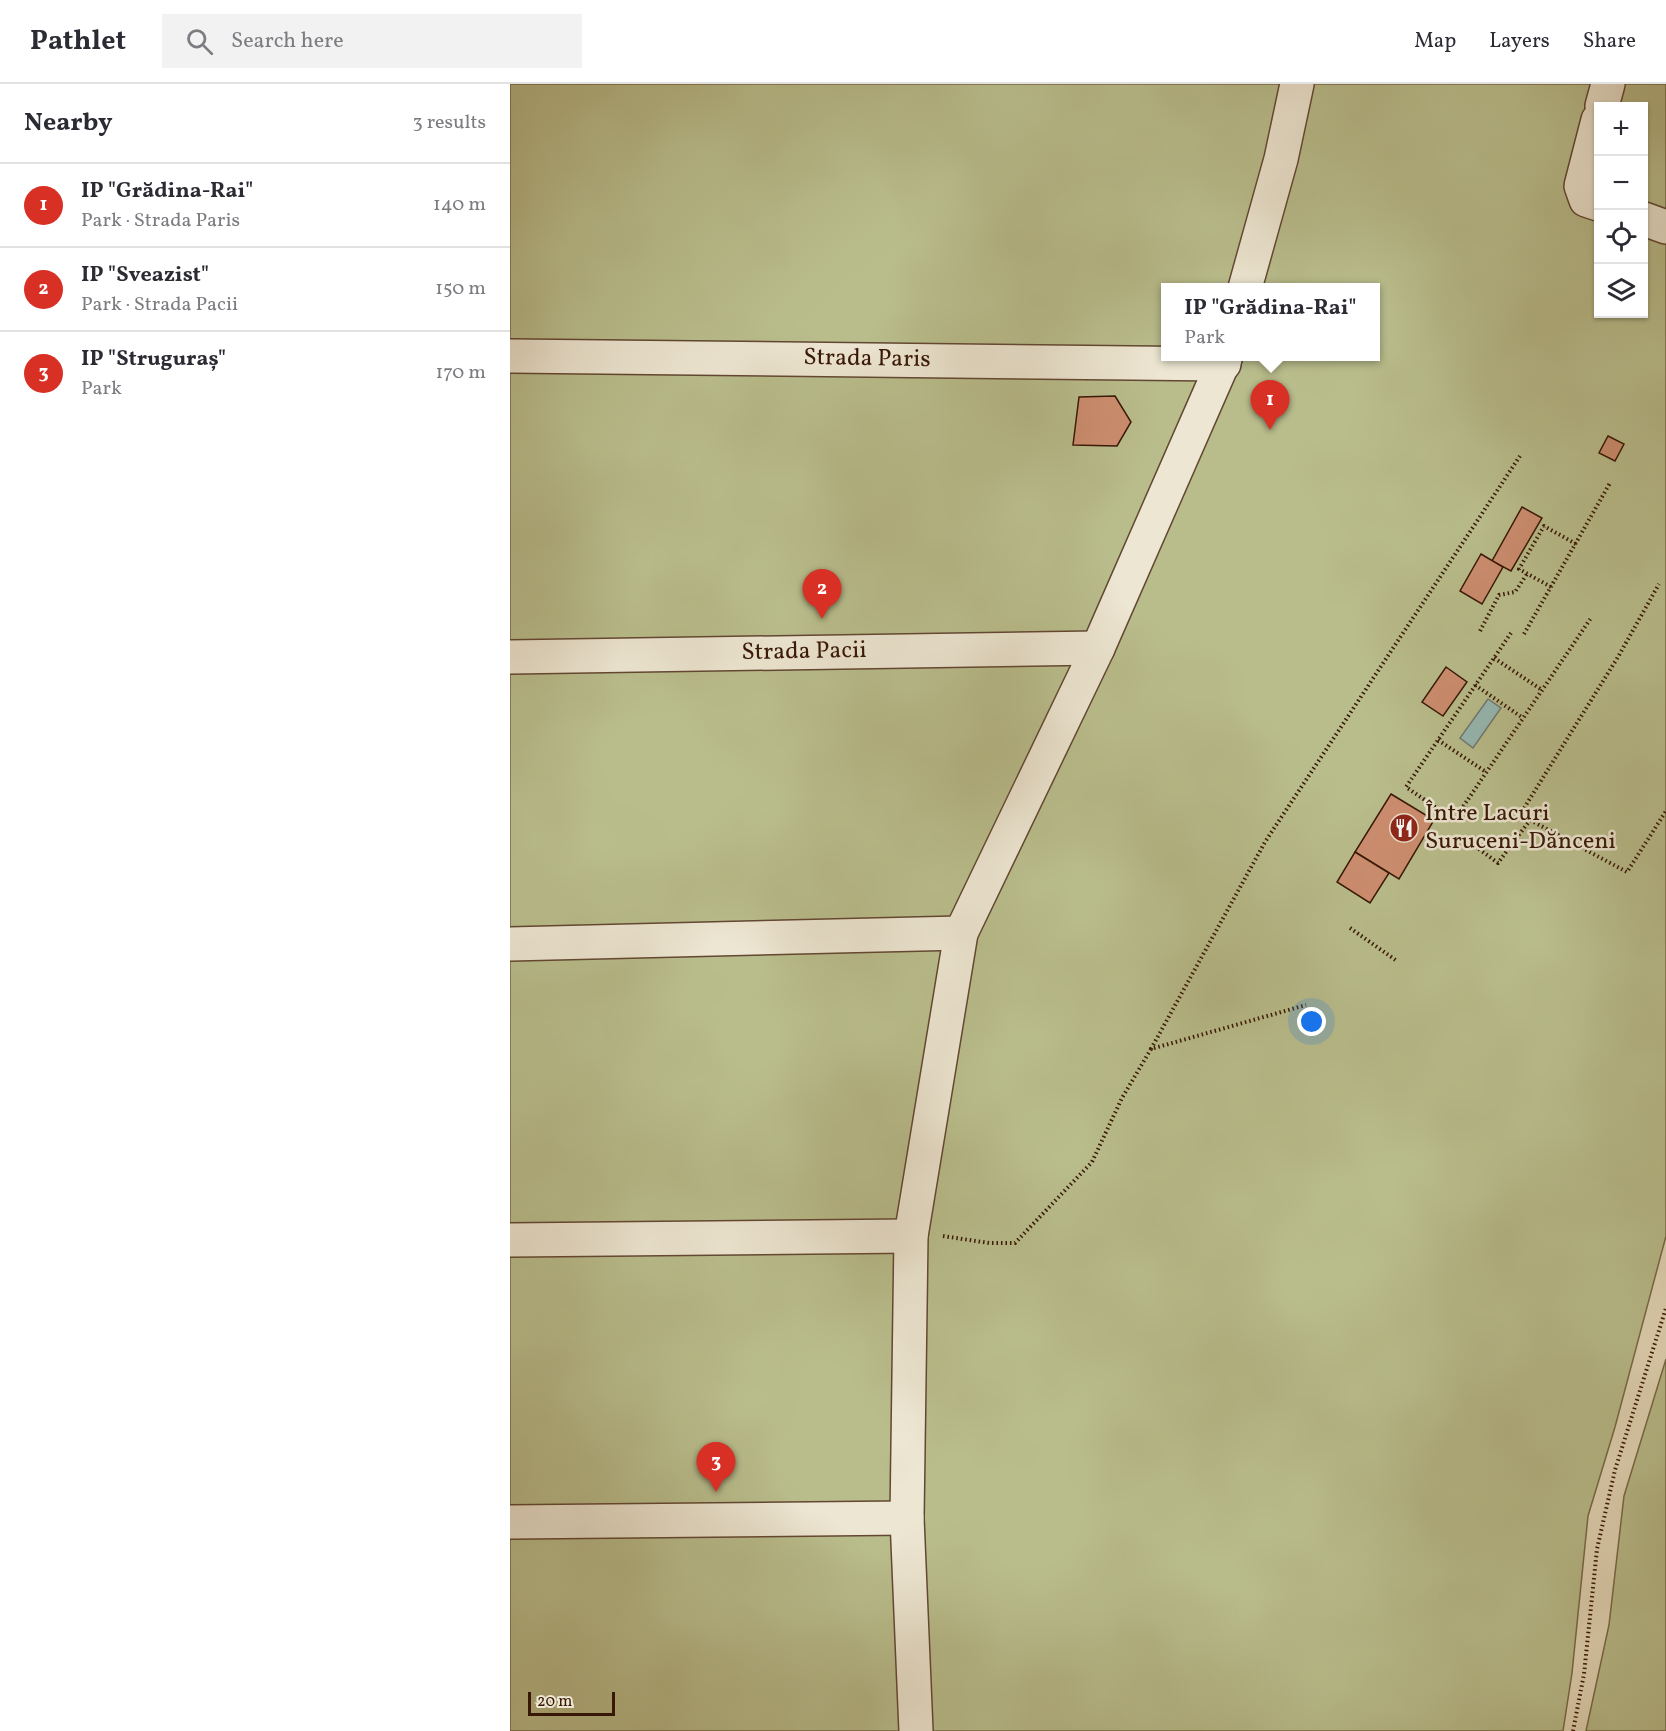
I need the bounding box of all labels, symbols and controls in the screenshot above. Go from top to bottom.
search box [162,14,582,68]
text: Pathlet [30,22,126,61]
icon: search [183,25,216,58]
text: Search here [231,26,344,57]
text: Map [1414,27,1456,56]
text: Layers [1489,27,1550,56]
text: Share [1583,27,1636,56]
map controls [1594,102,1648,318]
button: + [1594,102,1648,156]
text: Nearby [24,105,113,141]
text: 3 results [412,109,486,137]
button: − [1594,156,1648,210]
text: IP "Grădina-Rai" [81,176,253,207]
text: 1 [39,191,48,219]
text: 140 m [433,191,486,219]
text: Park · Strada Paris [81,207,240,235]
button: locate [1594,210,1648,264]
text: IP "Sveazist" [81,260,209,291]
button: layers [1594,264,1648,318]
text: 2 [38,275,49,303]
text: 150 m [435,275,486,303]
popup [1161,283,1380,361]
text: Park · Strada Pacii [81,291,238,319]
text: IP "Grădina-Rai" [1184,293,1357,324]
text: Park [1184,324,1225,352]
street label: Strada Paris [803,341,931,377]
text: IP "Struguraș" [81,344,226,375]
text: 3 [38,359,49,387]
text: 170 m [436,359,486,387]
text: Park [81,375,122,403]
pin: 1 [1250,380,1290,430]
pin: 2 [802,570,842,619]
street label: Strada Pacii [741,634,867,670]
place label: Între Lacuri Suruceni-Dănceni [1425,797,1616,859]
restaurant icon: Între Lacuri Suruceni-Dănceni [1388,812,1420,844]
your location [1297,1007,1326,1036]
pin: 3 [696,1442,736,1492]
scale bar [528,1689,615,1716]
text: 20 m [537,1691,572,1713]

